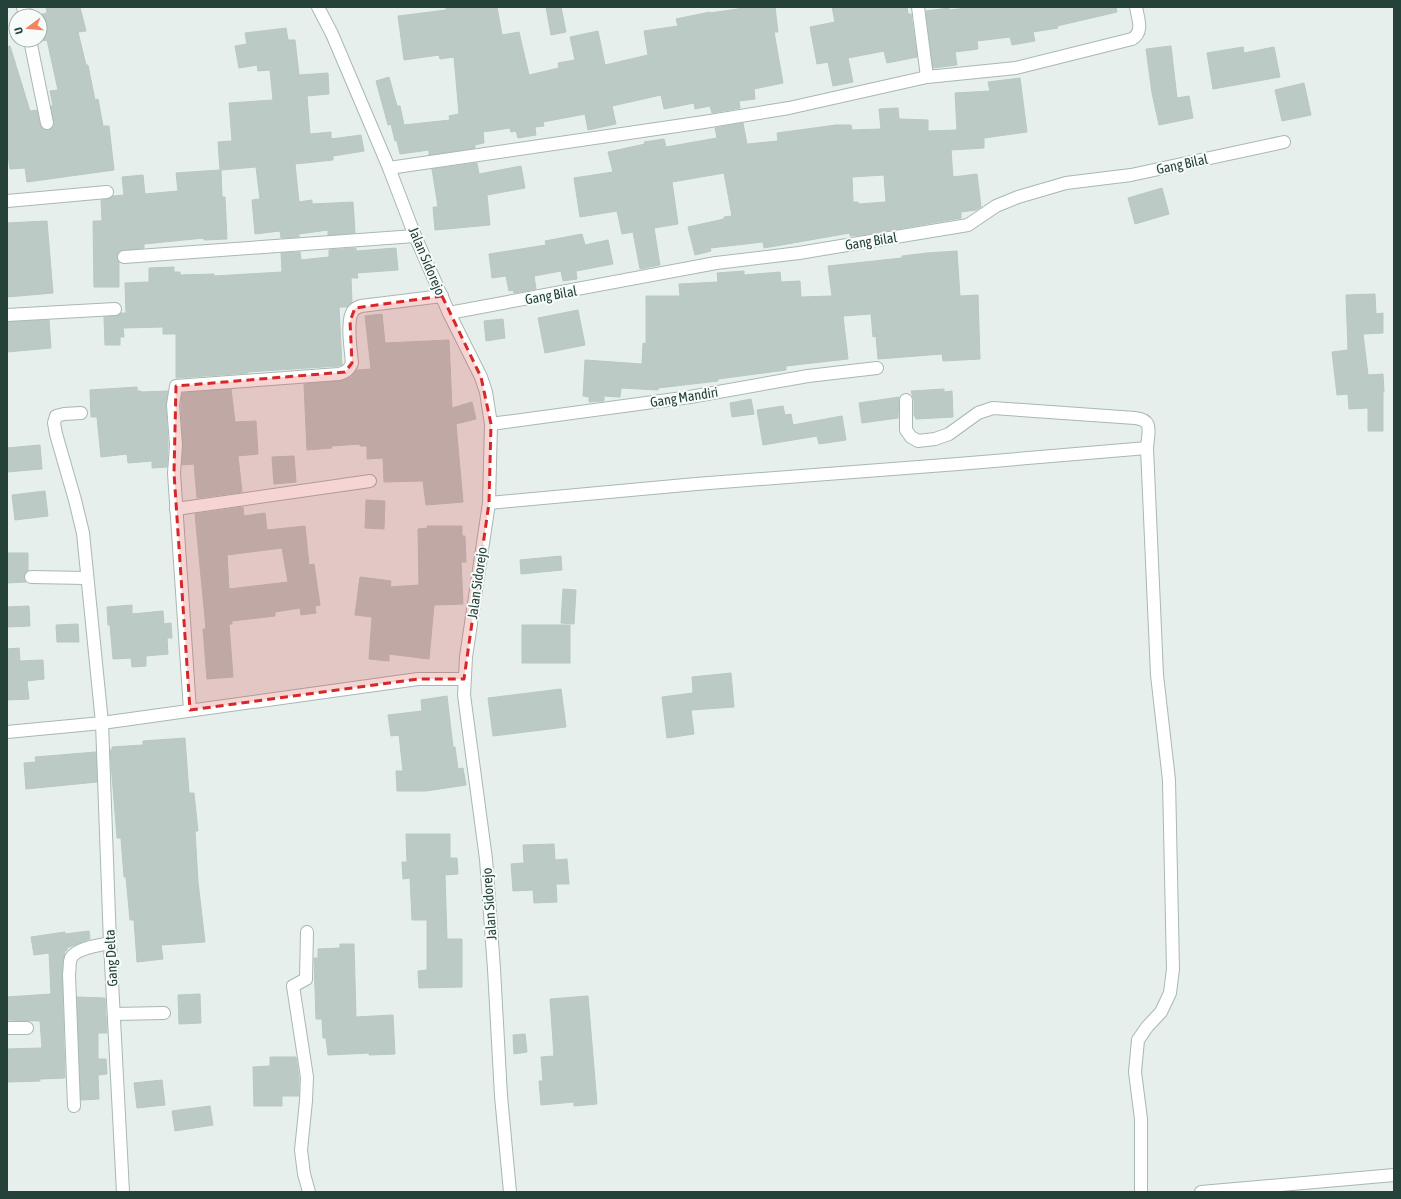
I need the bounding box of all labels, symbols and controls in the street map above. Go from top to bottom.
north arrow [8,8,48,48]
text: U [12,26,25,36]
street label: Gang Bilal [1155,151,1210,177]
street label: Jalan Sidorejo [405,224,449,298]
street label: Gang Bilal [844,229,898,253]
street label: Gang Bilal [524,283,578,307]
street label: Gang Mandiri [649,384,719,410]
street label: Jalan Sidorejo [464,546,490,620]
street label: Jalan Sidorejo [478,867,500,941]
street label: Gang Delta [102,929,120,987]

